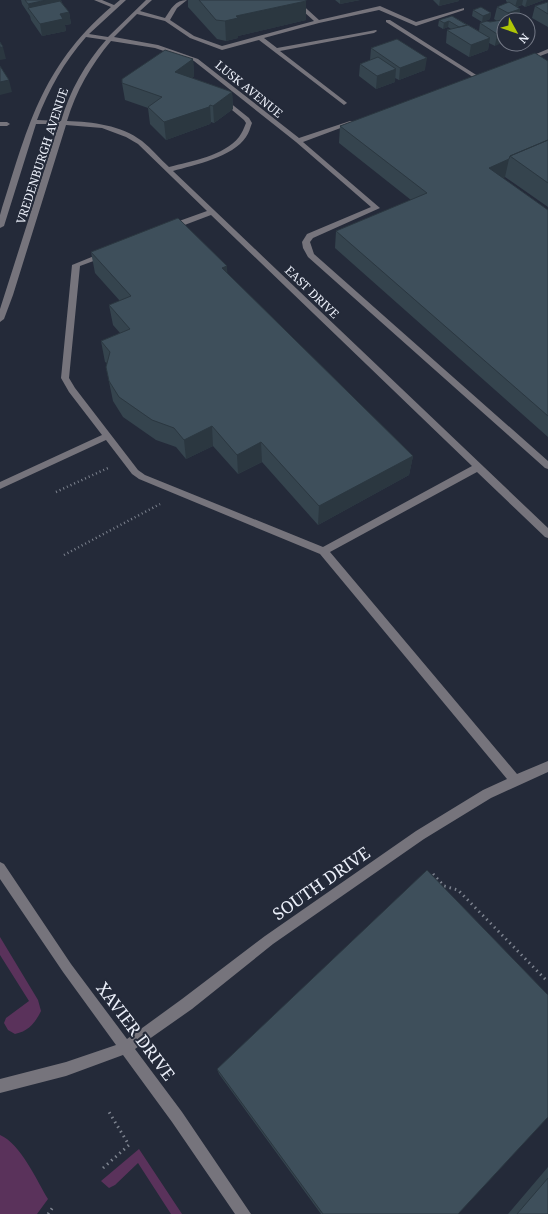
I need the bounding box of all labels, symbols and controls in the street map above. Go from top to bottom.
north arrow [496,12,536,52]
text: N [515,31,533,47]
street label: LUSK AVENUE [212,56,286,122]
street label: VREDENBURGH AVENUE [12,86,72,226]
street label: EAST DRIVE [281,262,343,322]
street label: SOUTH DRIVE [268,841,374,925]
street label: XAVIER DRIVE [91,977,181,1085]

